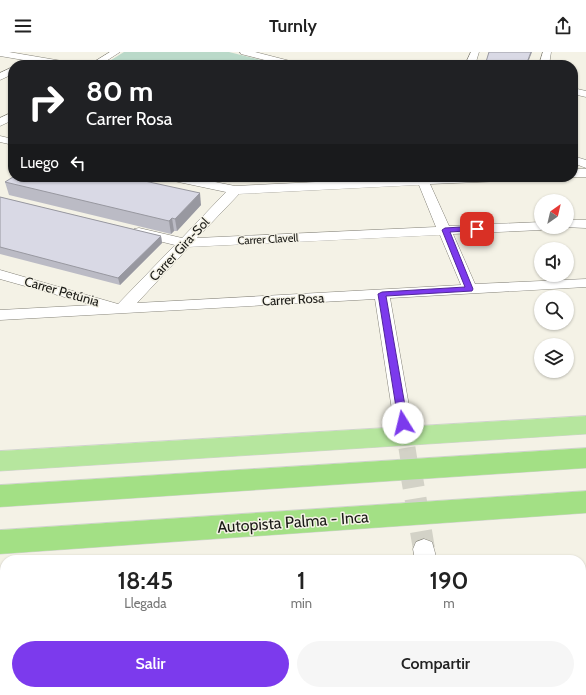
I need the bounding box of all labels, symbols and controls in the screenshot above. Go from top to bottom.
icon: menu [12,15,34,37]
text: Turnly [269,15,317,37]
icon: share [552,15,574,37]
text: 80 m [86,74,153,108]
icon: right [20,76,72,128]
text: Carrer Rosa [86,108,172,130]
icon: left [67,152,89,174]
text: Luego [20,154,59,172]
north arrow [534,194,574,234]
map controls [534,194,574,378]
pin [460,212,494,246]
street label: Carrer Gira-Sol [146,214,212,284]
icon: arrive [466,218,488,240]
street label: Carrer Clavell [237,230,299,248]
button: sound [534,242,574,282]
street label: Carrer Petúnia [23,273,102,310]
street label: Carrer Rosa [261,289,325,309]
button: search [534,290,574,330]
button: layers [534,338,574,378]
position arrow [382,402,424,444]
street label: Autopista Palma - Inca [217,507,370,537]
text: 18:45 [117,566,173,595]
text: 1 [297,566,306,595]
text: 190 [430,566,468,595]
text: Llegada [124,595,166,611]
text: min [291,595,312,611]
text: m [443,595,455,611]
button: Salir [12,641,289,687]
button: Compartir [297,641,574,687]

